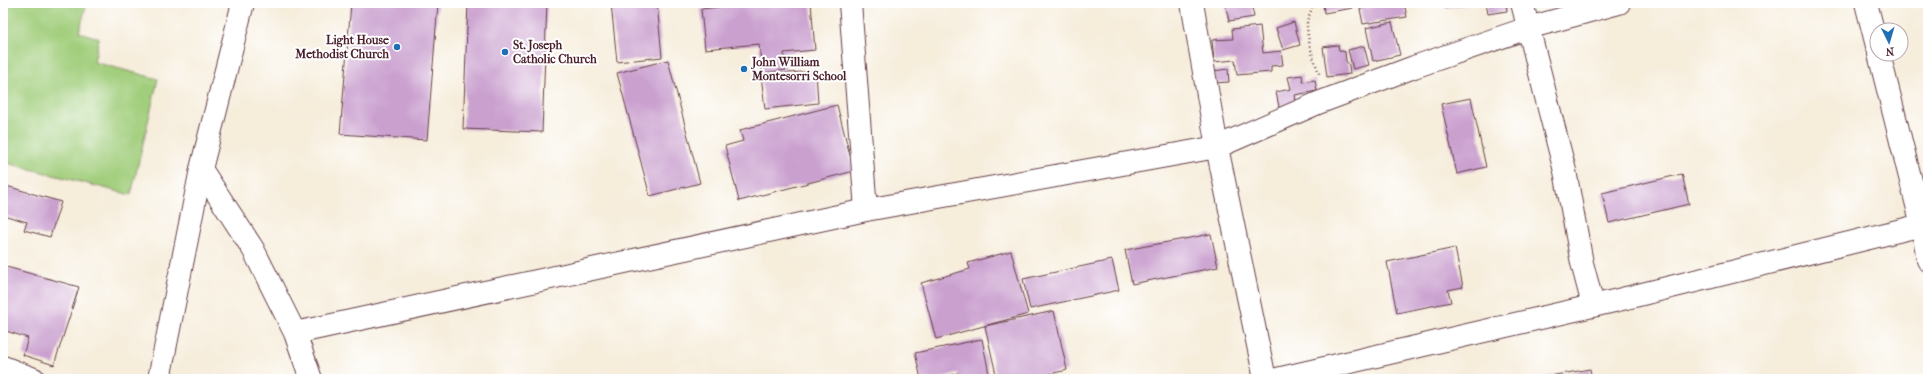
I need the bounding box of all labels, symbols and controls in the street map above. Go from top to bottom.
north arrow [1869,22,1909,62]
place label: Light House Methodist Church [294,33,389,61]
place label: St. Joseph Catholic Church [513,38,597,66]
marker: Light House Methodist Church [392,42,402,52]
text: N [1884,45,1895,58]
marker: St. Joseph Catholic Church [500,47,510,57]
place label: John William Montesorri School [750,55,847,83]
marker: John William Montesorri School [739,64,749,74]

